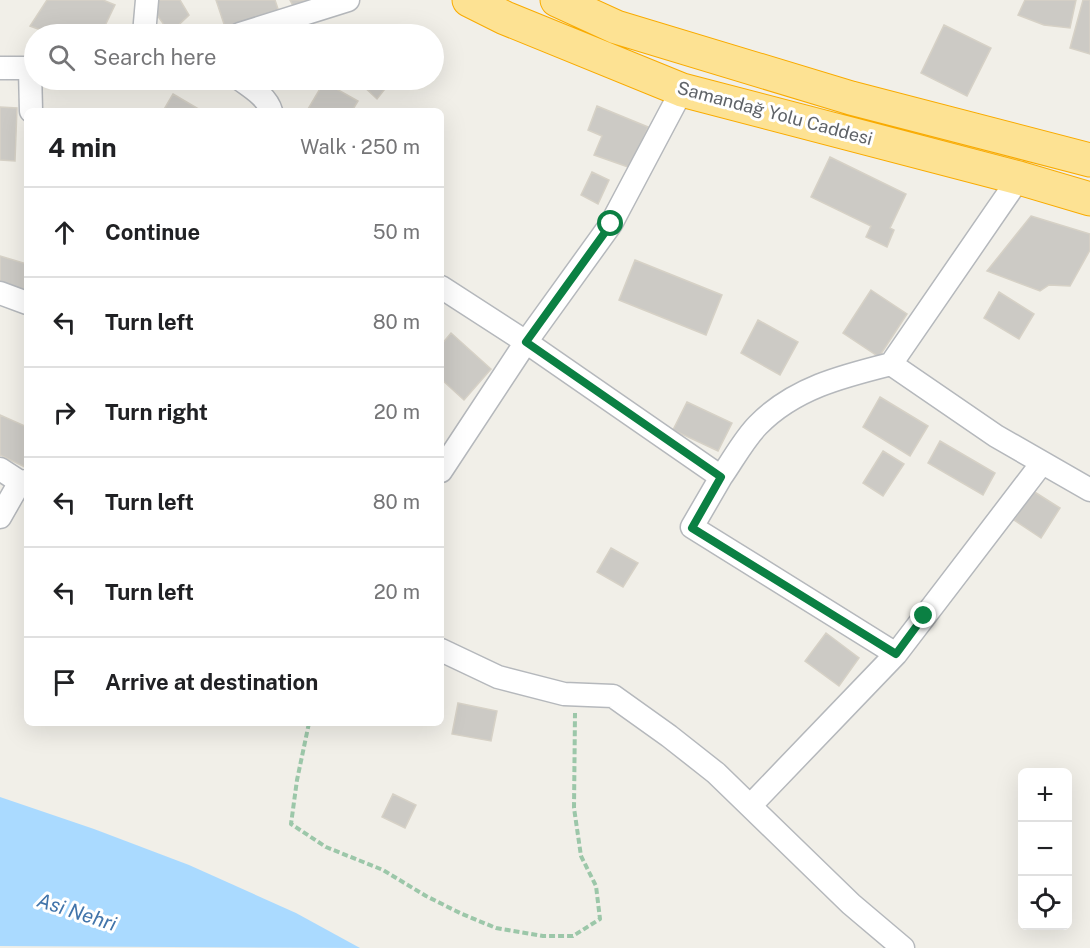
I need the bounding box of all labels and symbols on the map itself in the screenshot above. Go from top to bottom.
street label: Samandağ Yolu Caddesi [675,77,875,149]
route start [597,210,623,236]
route end [910,602,936,628]
water label: Asi Nehri [34,888,120,936]

